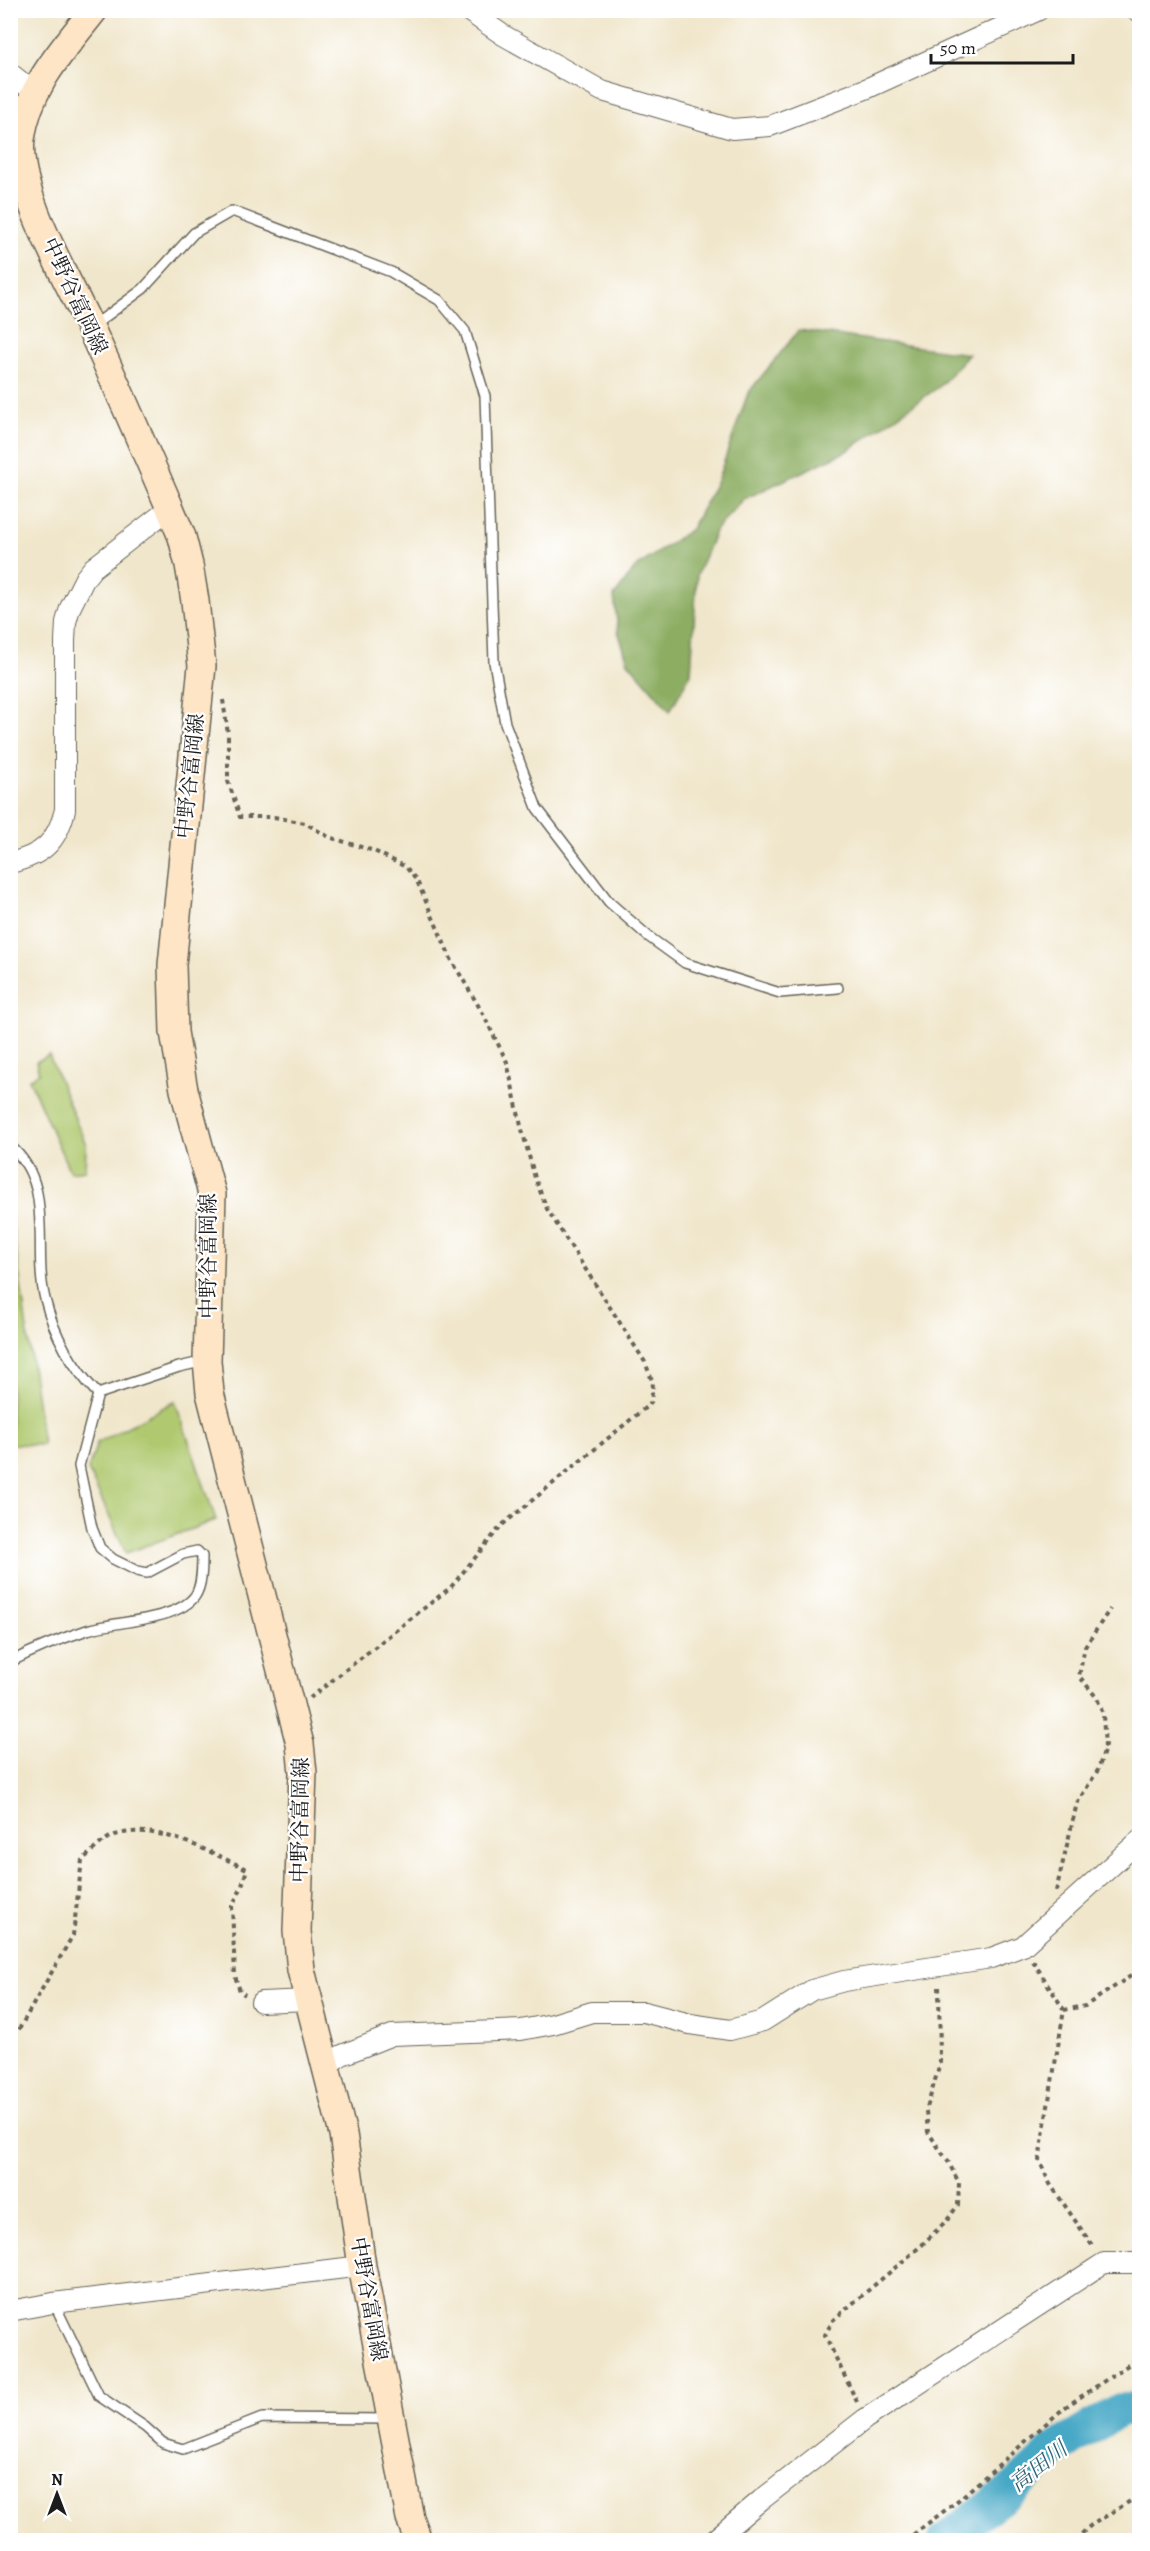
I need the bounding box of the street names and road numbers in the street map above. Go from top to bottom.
street label: 中野谷富岡線 [36,233,114,359]
street label: 中野谷富岡線 [169,712,211,840]
street label: 中野谷富岡線 [194,1193,222,1319]
street label: 中野谷富岡線 [285,1757,315,1883]
street label: 中野谷富岡線 [344,2235,394,2363]

